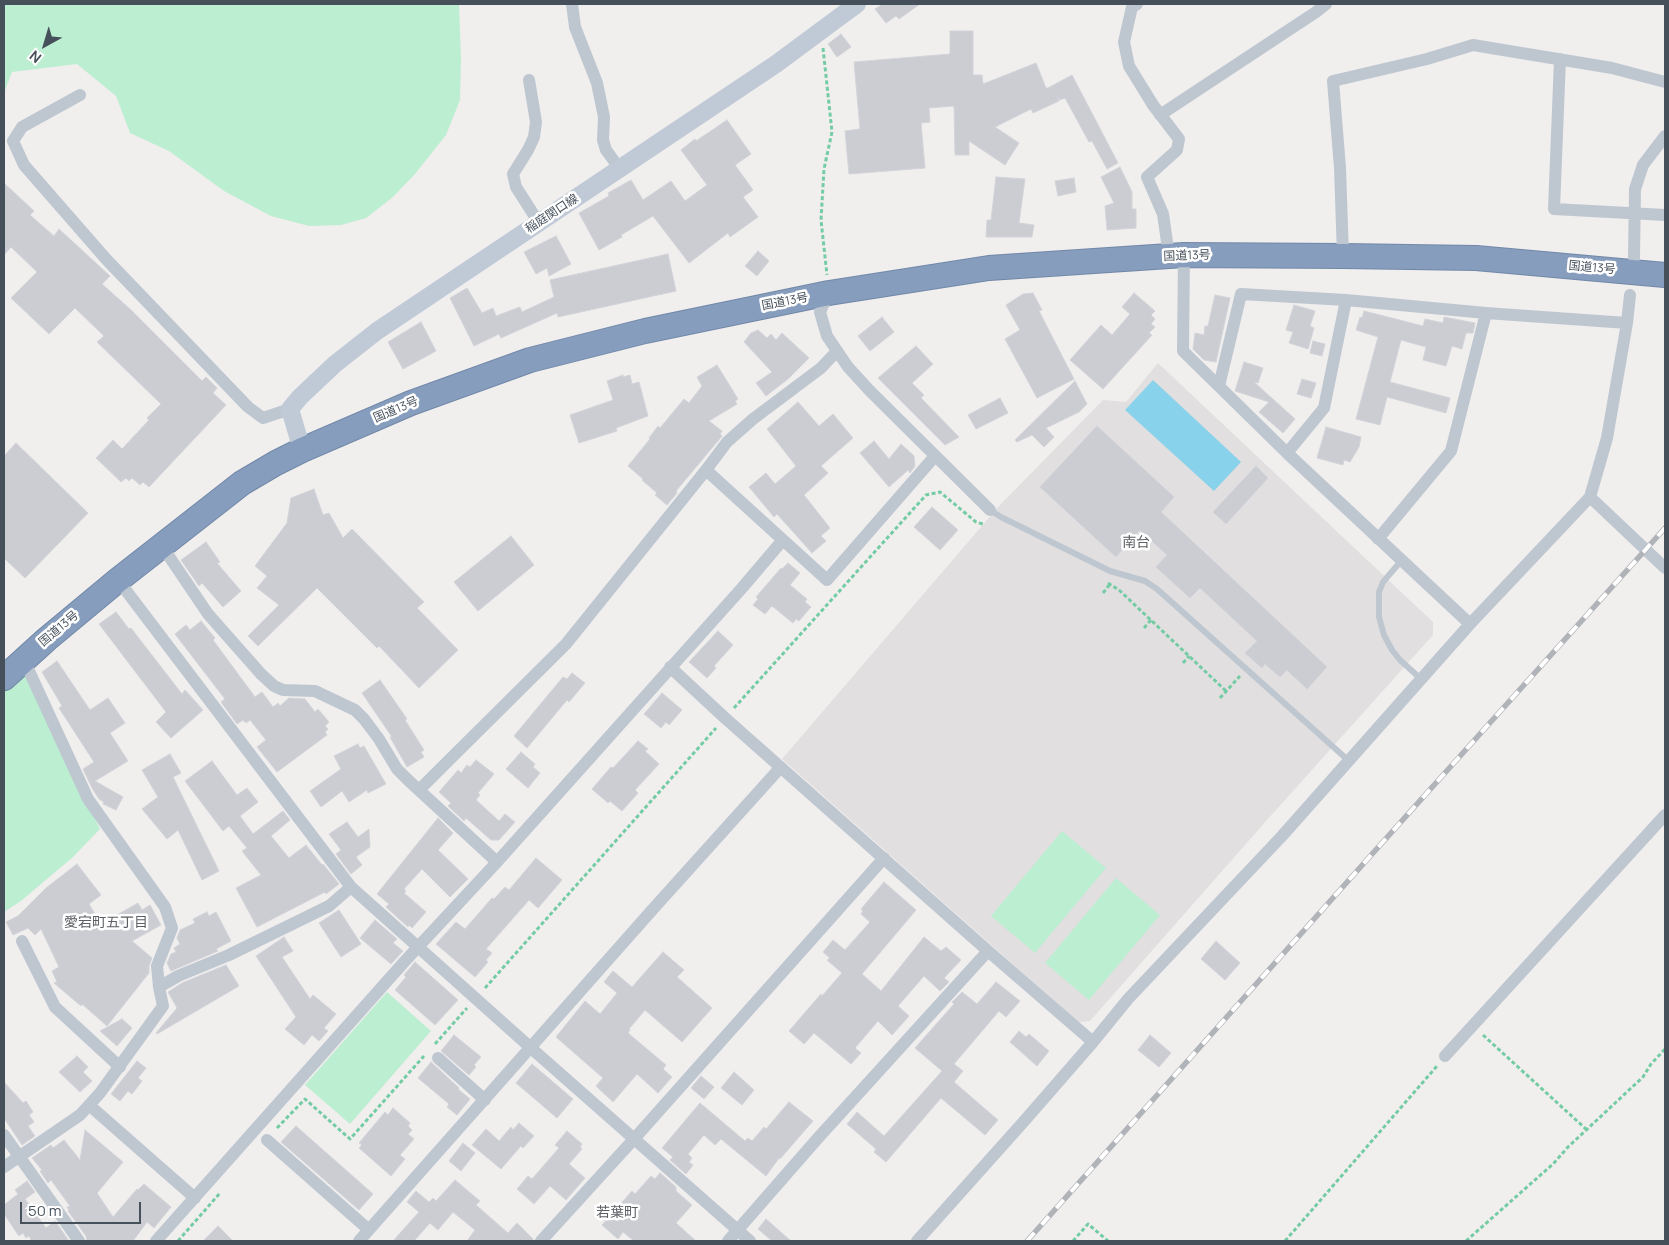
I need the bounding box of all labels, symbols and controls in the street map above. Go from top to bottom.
north arrow [20,20,70,70]
text: N [25,46,45,68]
street label: 稲庭関口線 [523,192,581,236]
street label: 国道13号 [1163,248,1211,264]
street label: 国道13号 [1568,259,1616,277]
street label: 国道13号 [760,290,810,314]
street label: 国道13号 [371,394,421,426]
district label: 南台 [1122,535,1150,551]
street label: 国道13号 [36,608,82,650]
district label: 愛宕町五丁目 [64,915,148,931]
scale bar [22,1192,144,1224]
text: 50 m [28,1200,62,1221]
district label: 若葉町 [596,1205,638,1221]

